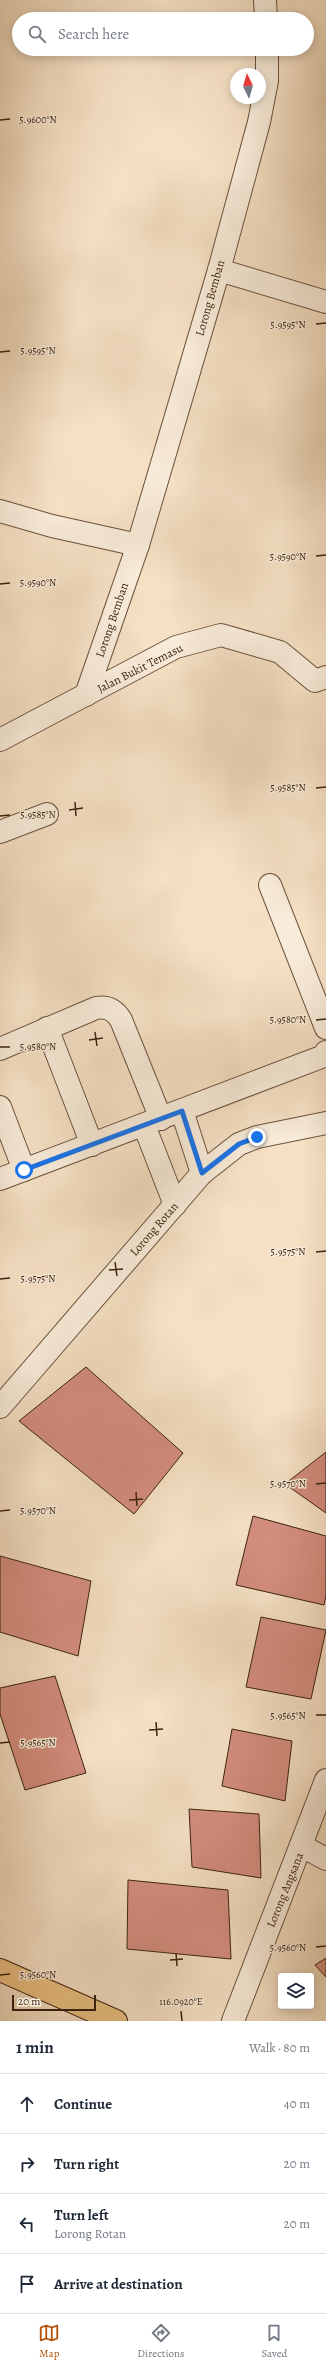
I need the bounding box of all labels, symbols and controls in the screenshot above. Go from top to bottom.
search box [12,12,314,56]
icon: search [26,23,48,45]
text: Search here [58,24,129,44]
north arrow [230,68,266,104]
text: 5.9600°N [19,113,57,126]
street label: Lorong Bemban [192,258,229,338]
text: 5.9595°N [270,318,306,331]
text: 5.9595°N [20,344,56,357]
text: 5.9590°N [270,550,306,563]
text: 5.9590°N [20,576,56,589]
street label: Lorong Bemban [92,580,132,660]
street label: Jalan Bukit Temasu [94,639,186,696]
text: 5.9585°N [270,781,306,794]
text: 5.9585°N [20,808,56,821]
text: 5.9580°N [270,1013,306,1026]
text: 5.9580°N [20,1040,56,1053]
route end [248,1128,266,1146]
route start [15,1161,33,1179]
street label: Lorong Rotan [126,1198,182,1259]
text: 5.9575°N [271,1245,305,1258]
text: 5.9575°N [21,1272,55,1285]
text: 5.9570°N [270,1477,306,1490]
text: 5.9570°N [20,1504,56,1517]
text: 5.9565°N [270,1709,306,1722]
text: 5.9565°N [20,1736,56,1749]
street label: Lorong Angsana [263,1850,307,1930]
text: 5.9560°N [270,1941,306,1954]
text: 5.9560°N [20,1968,56,1981]
map controls [278,1973,314,2009]
button: layers [278,1973,314,2009]
scale bar [12,1993,96,2012]
text: 20 m [18,1994,40,2009]
text: 116.0920°E [159,1995,203,2008]
text: 1 min [16,2036,54,2059]
text: Walk · 80 m [249,2039,310,2056]
icon: ahead [16,2093,38,2115]
text: Continue [54,2094,112,2114]
text: 40 m [284,2095,310,2112]
icon: right [16,2153,38,2175]
text: Turn right [54,2154,119,2174]
text: 20 m [284,2155,310,2172]
text: Turn left [54,2205,109,2225]
icon: left [16,2213,38,2235]
text: 20 m [284,2215,310,2232]
text: Lorong Rotan [54,2225,126,2242]
icon: arrive [16,2273,38,2295]
text: Arrive at destination [54,2274,183,2294]
tab: Map [38,2322,60,2361]
tab: Directions [137,2322,185,2361]
tab: Saved [261,2322,288,2361]

